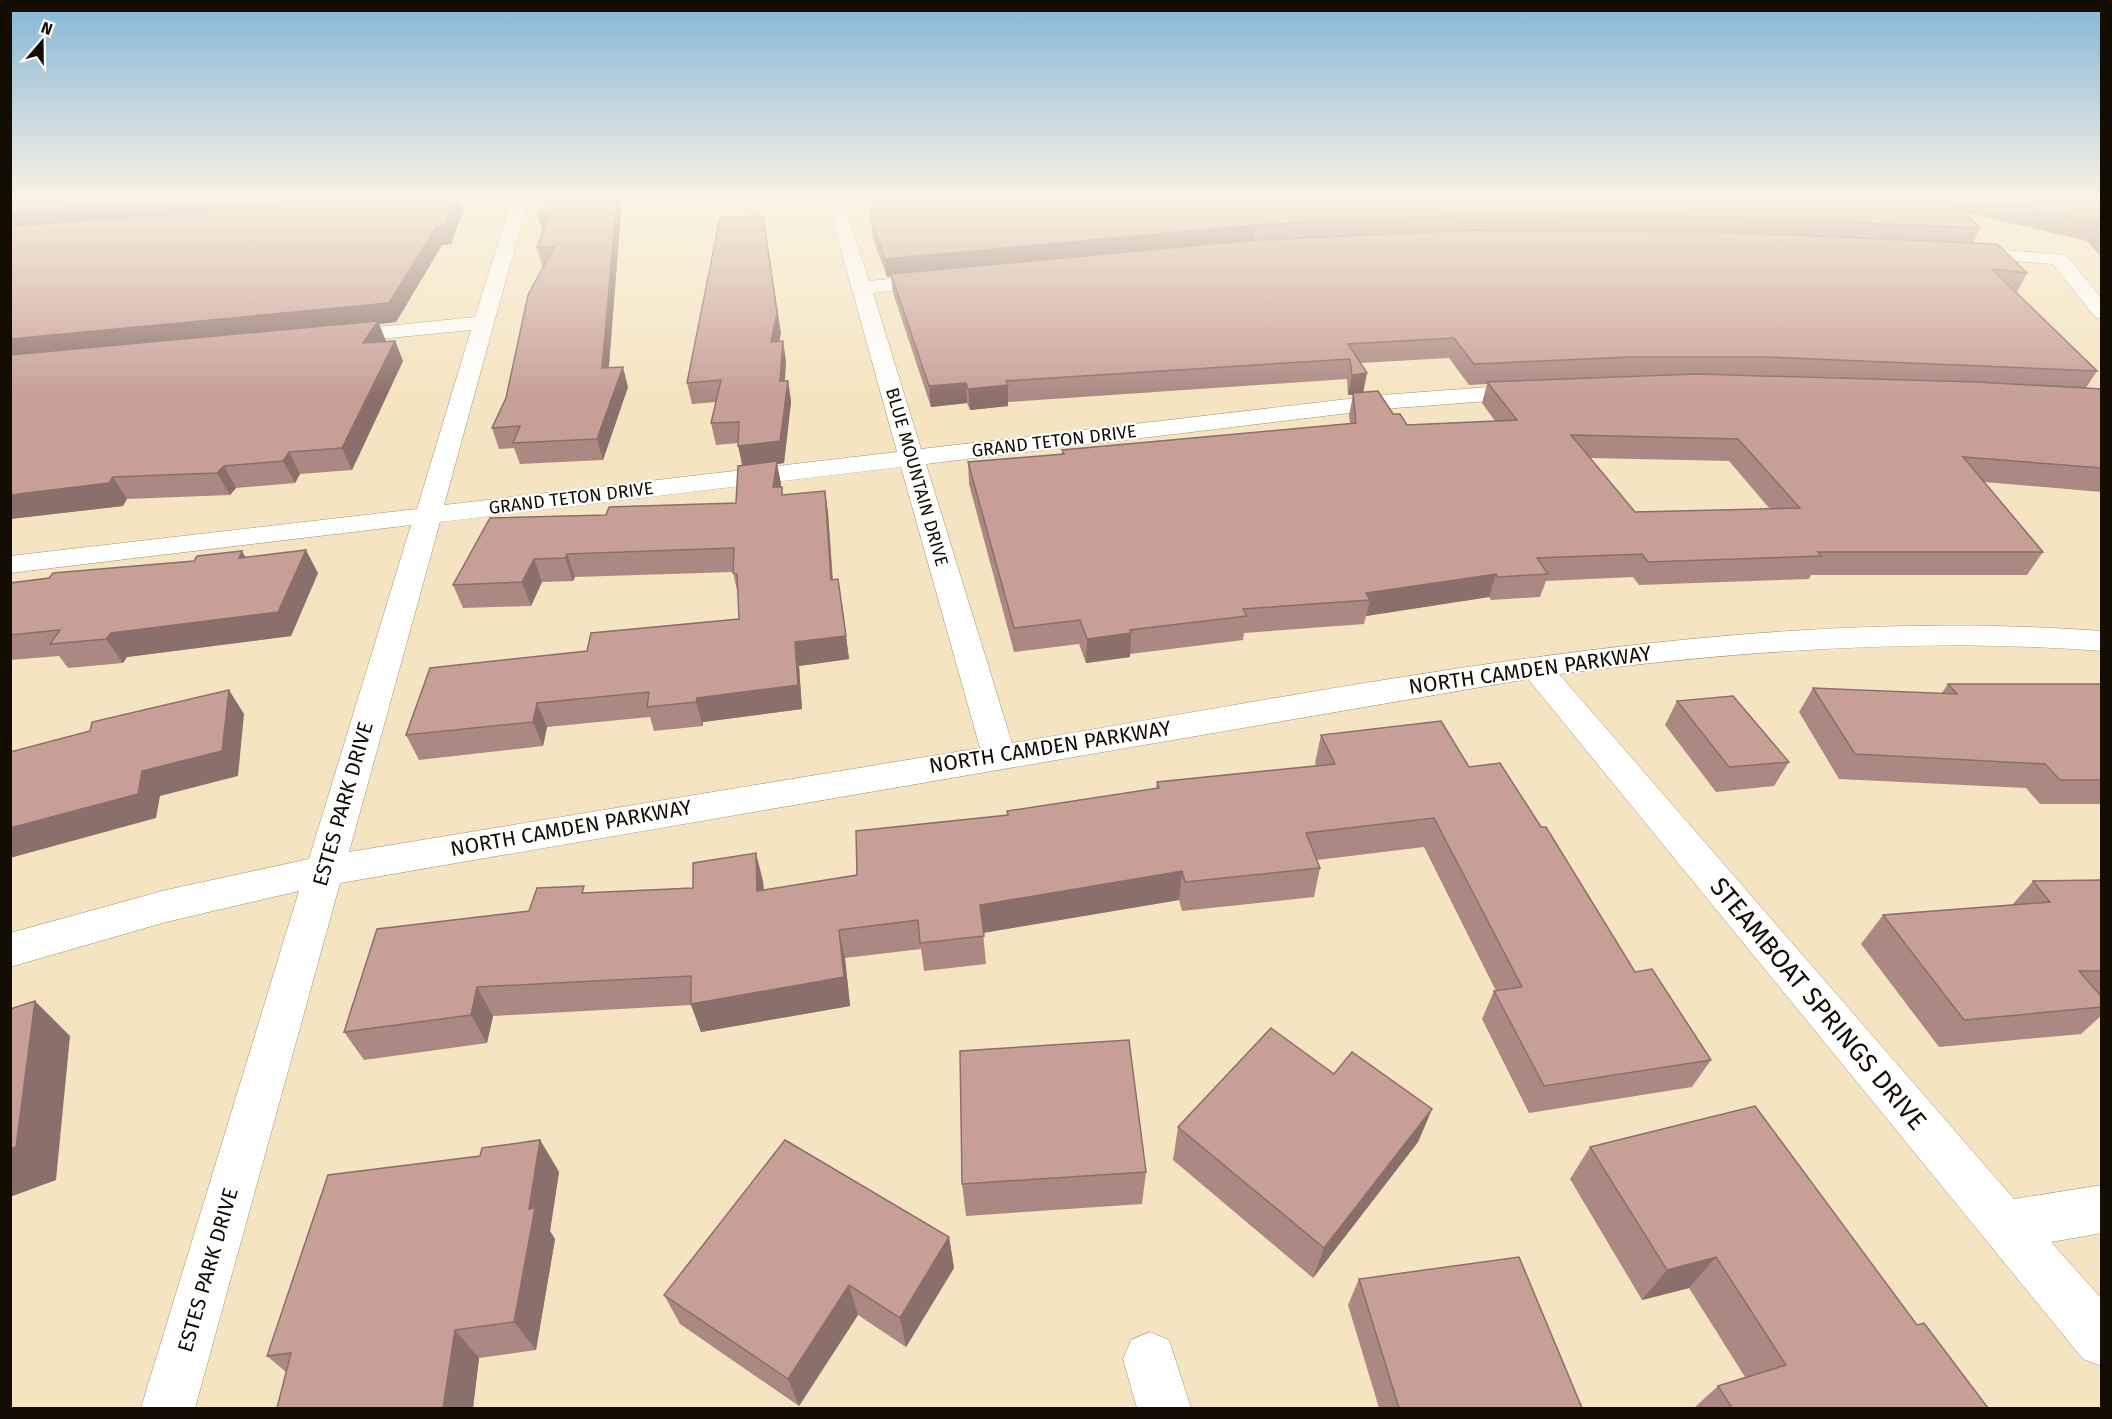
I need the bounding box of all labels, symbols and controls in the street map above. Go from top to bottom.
north arrow [12,12,72,72]
text: N [39,18,55,39]
street label: BLUE MOUNTAIN DRIVE [881,385,953,569]
street label: GRAND TETON DRIVE [970,420,1138,462]
street label: GRAND TETON DRIVE [487,477,655,519]
street label: NORTH CAMDEN PARKWAY [1407,640,1653,700]
street label: NORTH CAMDEN PARKWAY [927,715,1173,779]
street label: ESTES PARK DRIVE [307,719,379,889]
street label: NORTH CAMDEN PARKWAY [448,794,694,862]
street label: STEAMBOAT SPRINGS DRIVE [1703,871,1933,1137]
street label: ESTES PARK DRIVE [172,1185,244,1355]

